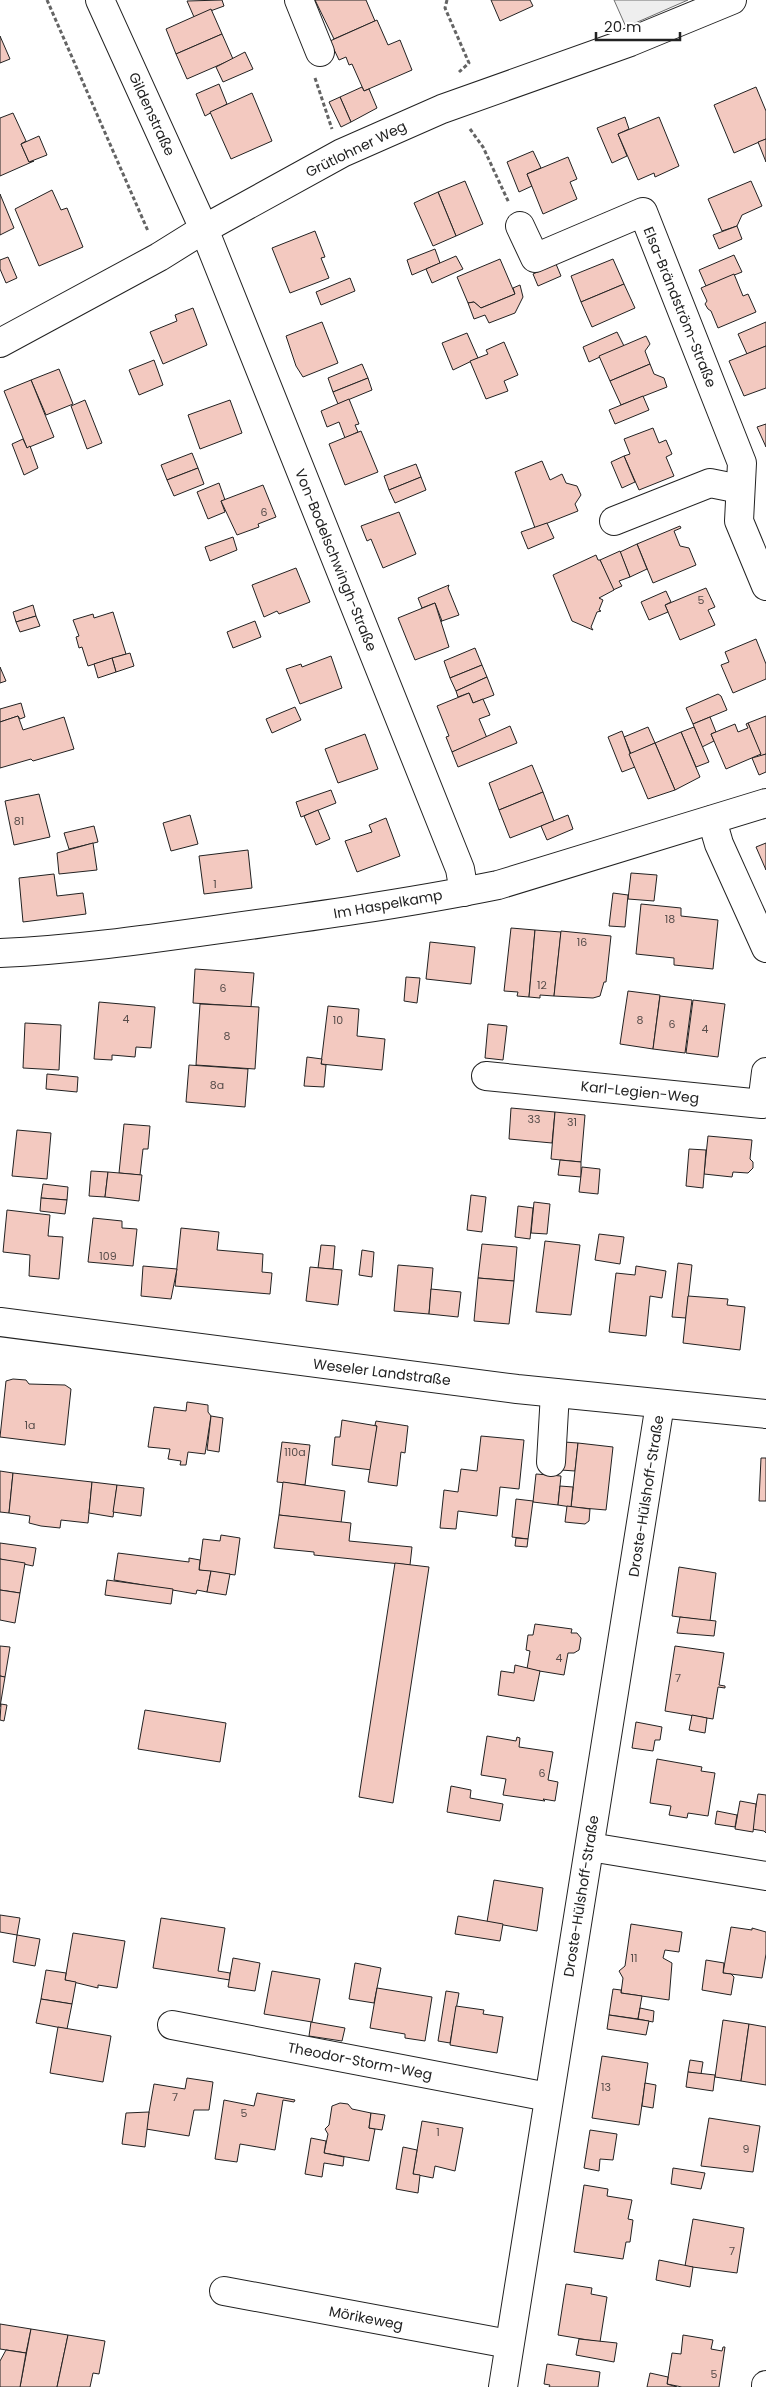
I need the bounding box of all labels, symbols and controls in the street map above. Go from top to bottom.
scale bar [596,10,680,42]
text: 20 m [604,16,642,37]
street label: Gildenstraße [124,69,180,159]
street label: Grütlohner Weg [302,116,410,182]
street label: Elsa-Brändström-Straße [639,224,722,391]
street label: Von-Bodelschwingh-Straße [290,466,382,655]
house number: 6 [261,504,268,520]
house number: 5 [698,592,705,608]
house number: 81 [14,813,24,829]
house number: 1 [213,876,217,892]
street label: Im Haspelkamp [332,885,444,923]
house number: 18 [665,911,675,927]
house number: 16 [577,934,587,950]
house number: 12 [537,977,547,993]
house number: 6 [220,980,227,996]
house number: 4 [123,1011,130,1027]
house number: 10 [333,1012,343,1028]
house number: 8 [637,1012,644,1028]
house number: 6 [669,1016,676,1032]
house number: 4 [702,1021,709,1037]
house number: 8 [224,1028,231,1044]
street label: Karl-Legien-Weg [580,1076,700,1108]
house number: 8a [210,1077,224,1093]
house number: 33 [528,1111,540,1127]
house number: 31 [567,1114,577,1130]
house number: 109 [99,1248,117,1264]
street label: Weseler Landstraße [312,1354,452,1390]
street label: Droste-Hülshoff-Straße [623,1413,669,1578]
house number: 1a [25,1417,35,1433]
house number: 110a [284,1444,306,1460]
house number: 4 [556,1650,563,1666]
house number: 7 [675,1670,681,1686]
house number: 6 [539,1765,546,1781]
street label: Droste-Hülshoff-Straße [558,1813,604,1978]
house number: 11 [630,1950,638,1966]
street label: Theodor-Storm-Weg [286,2037,434,2085]
house number: 13 [601,2079,611,2095]
house number: 7 [172,2089,178,2105]
house number: 5 [241,2105,248,2121]
house number: 1 [436,2124,440,2140]
house number: 9 [743,2141,750,2157]
house number: 7 [729,2243,735,2259]
street label: Mörikeweg [327,2301,405,2335]
house number: 5 [711,2366,718,2382]

